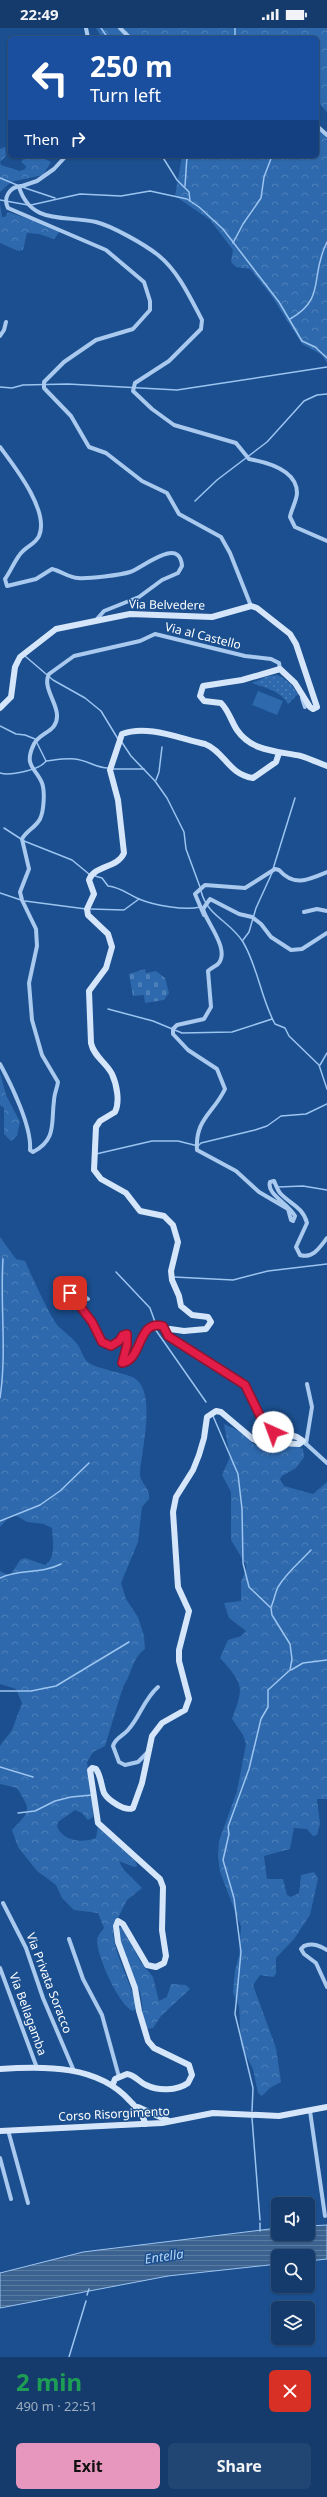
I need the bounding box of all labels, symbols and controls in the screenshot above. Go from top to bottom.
text: 22:49 [20,4,59,24]
text: 250 m [90,47,173,85]
icon: left [24,52,76,104]
text: Turn left [90,83,161,107]
icon: right [67,128,89,150]
text: Then [24,129,59,149]
street label: Via Belvedere [129,595,206,614]
street label: Via al Castello [163,618,243,653]
pin [53,1276,87,1310]
icon: arrive [59,1282,81,1304]
position arrow [252,1411,294,1453]
street label: Via Privata Soracco [22,1930,76,2036]
street label: Via Bellagamba [6,1970,51,2058]
street label: Corso Risorgimento [58,2102,170,2125]
map controls [271,2197,315,2345]
button: sound [271,2197,315,2241]
water label: Entella [143,2244,185,2268]
button: search [271,2249,315,2293]
button: layers [271,2301,315,2345]
text: 2 min [16,2365,82,2398]
button: close [269,2370,311,2412]
text: 490 m · 22:51 [16,2397,97,2415]
button: Exit [16,2443,160,2489]
button: Share [168,2443,311,2489]

